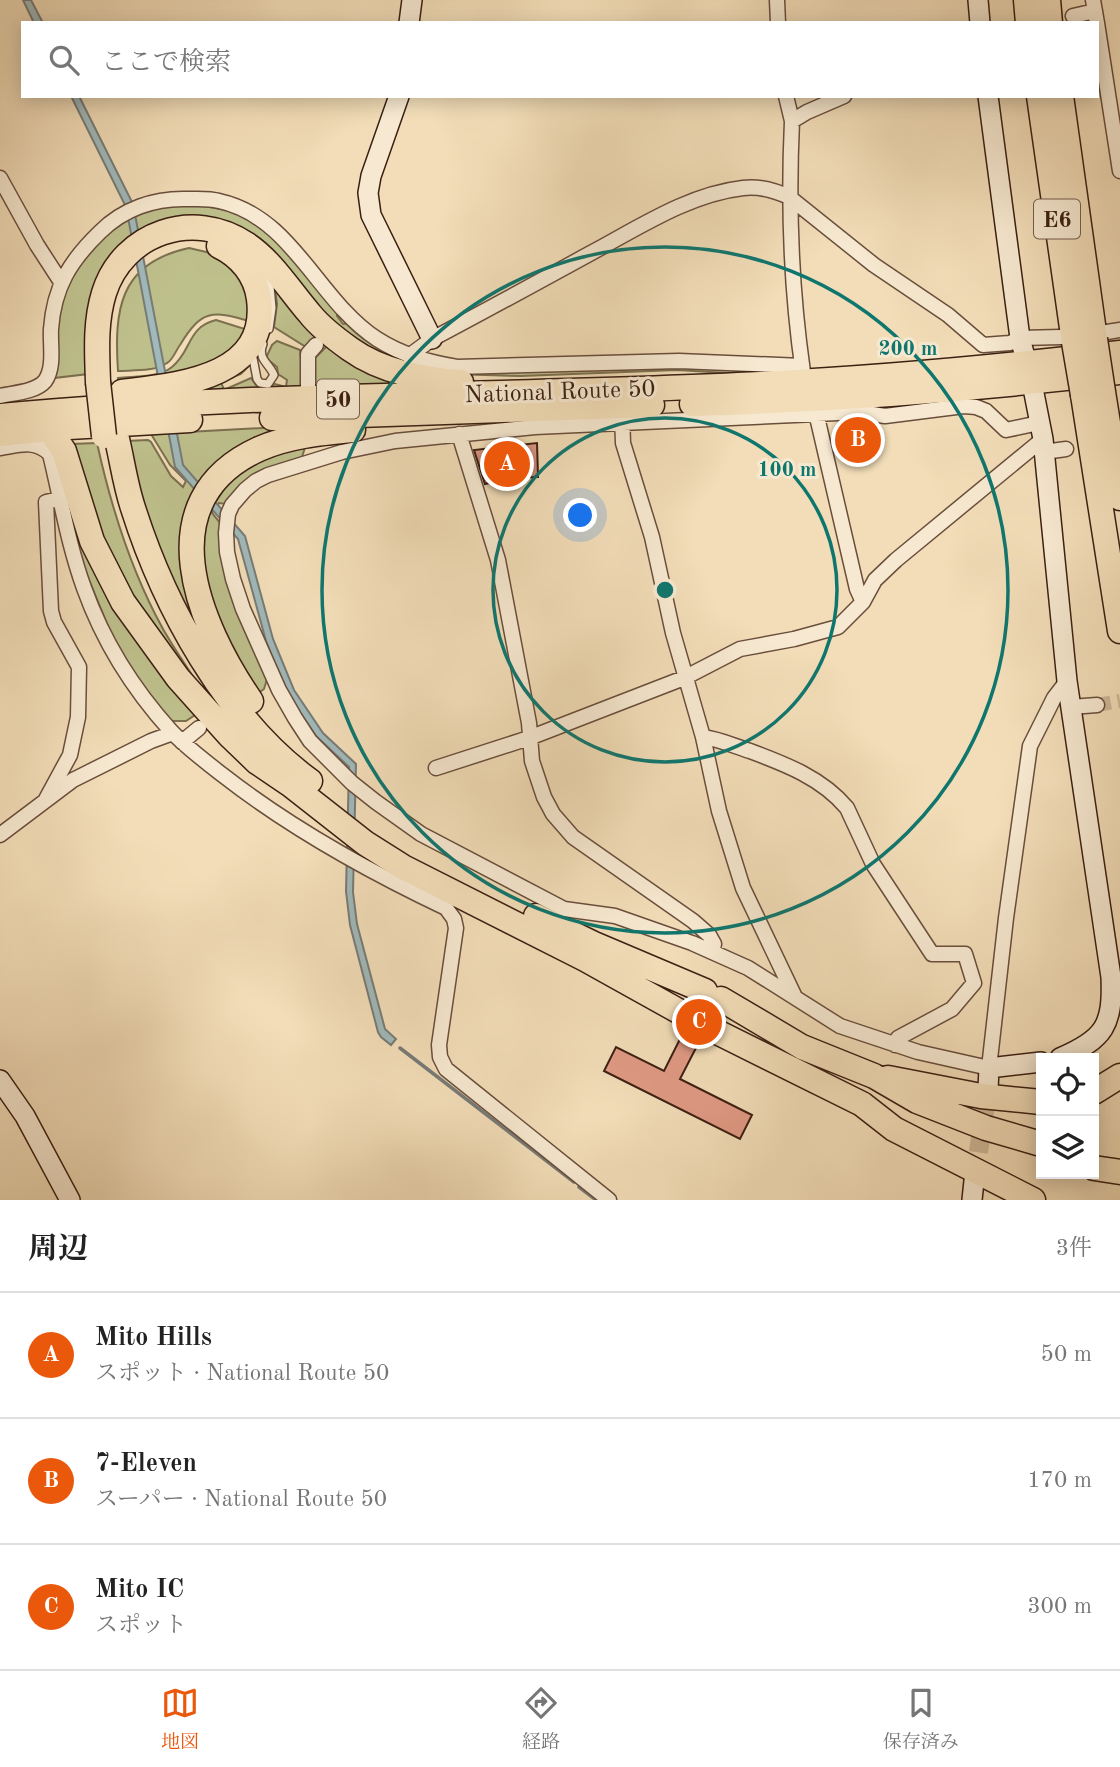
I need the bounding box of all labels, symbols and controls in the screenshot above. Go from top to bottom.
search box [21,21,1099,98]
icon: search [45,41,83,79]
text: ここで検索 [101,50,231,76]
road number: E6 [1034,200,1080,238]
text: 200 m [878,339,938,360]
street label: National Route 50 [464,378,656,408]
road number: 50 [317,380,359,418]
pin: B [835,414,881,466]
pin: A [484,438,530,490]
text: 100 m [757,460,817,481]
your location [563,498,597,532]
centre of rings [653,578,677,602]
pin: C [676,996,722,1048]
map controls [1036,1053,1099,1179]
button: locate [1036,1053,1099,1116]
button: layers [1036,1116,1099,1179]
text: 周辺 [28,1235,88,1265]
text: 3件 [1056,1237,1092,1260]
text: Mito Hills [95,1325,212,1351]
text: A [42,1343,60,1366]
text: 50 m [1041,1343,1092,1366]
text: スポット · National Route 50 [95,1362,389,1385]
text: 7-Eleven [95,1451,197,1477]
text: B [43,1469,59,1492]
text: 170 m [1027,1469,1092,1492]
text: スーパー · National Route 50 [95,1488,387,1511]
text: Mito IC [95,1577,184,1603]
text: C [43,1595,59,1618]
text: 300 m [1027,1595,1092,1618]
text: スポット [95,1614,187,1637]
tab: 地図 [161,1684,199,1755]
tab: 経路 [522,1684,560,1755]
tab: 保存済み [883,1684,959,1755]

